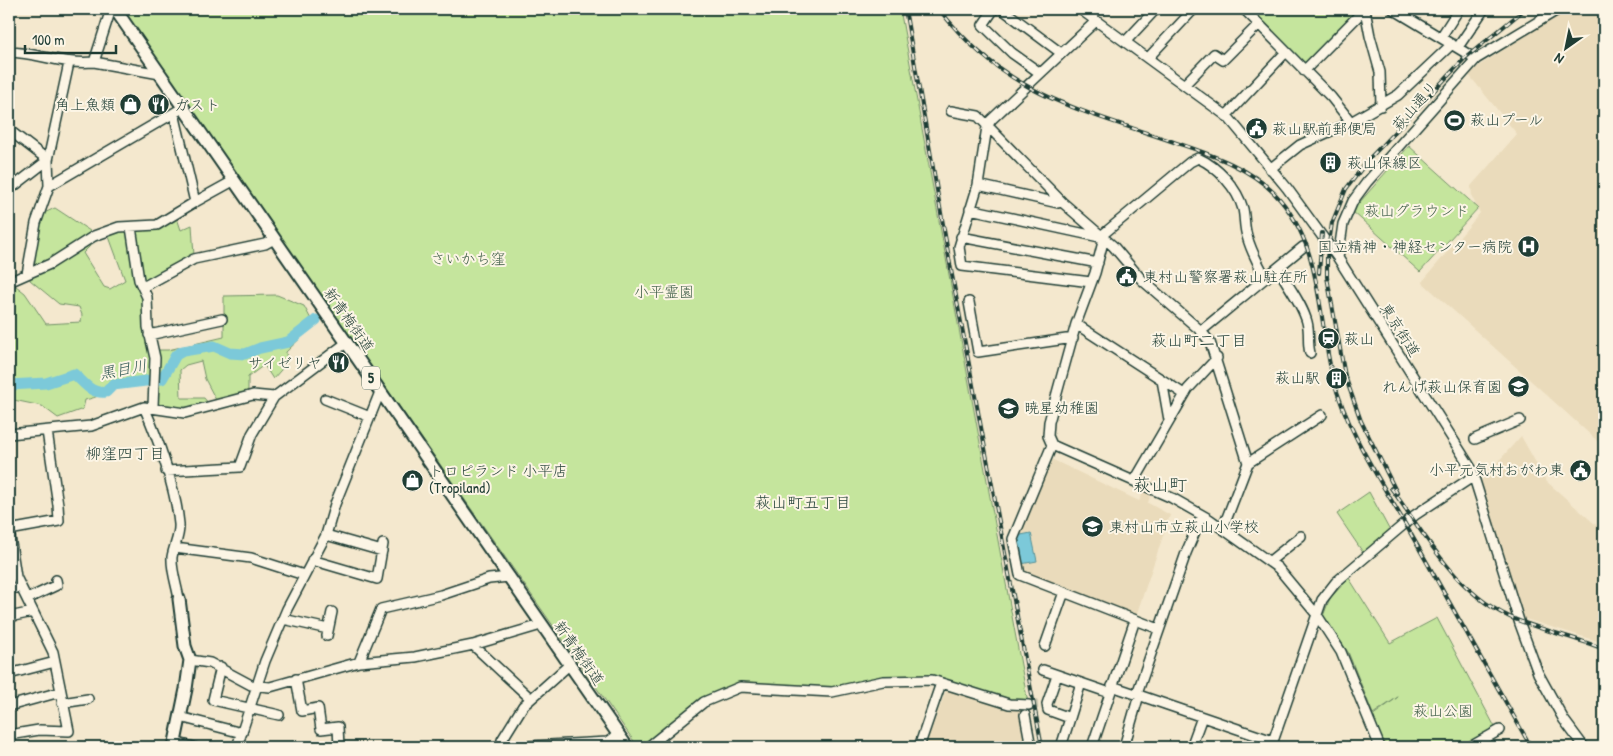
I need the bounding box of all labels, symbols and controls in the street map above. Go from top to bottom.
scale bar [25,22,116,54]
north arrow [1540,22,1590,72]
text: 100 m [32,29,65,50]
text: N [1550,49,1567,69]
street label: 萩山通り [1387,76,1442,135]
shop icon: 角上魚類 [119,93,143,117]
restaurant icon: ガスト [146,93,170,117]
place label: 角上魚類 [55,94,115,115]
place label: ガスト [174,94,221,115]
sports icon: 萩山プール [1442,108,1466,132]
place label: 萩山プール [1470,109,1543,130]
public building icon: 萩山駅前郵便局 [1244,117,1268,141]
place label: 萩山駅前郵便局 [1272,118,1377,139]
building icon: 萩山保線区 [1319,151,1343,175]
place label: 萩山保線区 [1347,152,1422,173]
park label: 萩山グラウンド [1364,200,1470,221]
hospital icon: 国立精神・神経センター病院 [1516,235,1540,259]
place label: 国立精神・神経センター病院 [1318,236,1512,257]
park label: さいかち窪 [430,248,506,269]
public building icon: 東村山警察署萩山駐在所 [1115,265,1139,289]
place label: 東村山警察署萩山駐在所 [1143,266,1308,287]
park label: 小平霊園 [634,281,694,302]
street label: 新青梅街道 [319,283,380,356]
street label: 東京街道 [1376,299,1425,361]
station icon: 萩山 [1316,327,1340,351]
place label: 萩山 [1344,328,1374,349]
district label: 萩山町二丁目 [1151,329,1247,351]
restaurant icon: サイゼリヤ [326,351,350,375]
place label: サイゼリヤ [248,352,322,373]
water label: 黒目川 [97,354,149,384]
road number: 5 [362,366,380,389]
building icon: 萩山駅 [1324,366,1348,390]
place label: 萩山駅 [1275,367,1320,388]
school or university icon: れんげ萩山保育園 [1506,375,1530,399]
place label: れんげ萩山保育園 [1382,376,1502,397]
school or university icon: 暁星幼稚園 [996,396,1020,420]
place label: 暁星幼稚園 [1024,397,1099,418]
district label: 柳窪四丁目 [85,442,165,464]
public building icon: 小平元気村おがわ東 [1568,458,1592,482]
place label: 小平元気村おがわ東 [1429,459,1564,480]
place label: トロピランド 小平店 (Tropiland) [429,460,567,498]
shop icon: トロピランド 小平店 (Tropiland) [401,468,425,492]
district label: 萩山町 [1133,472,1187,497]
district label: 萩山町五丁目 [755,491,851,513]
school or university icon: 東村山市立萩山小学校 [1081,515,1105,539]
place label: 東村山市立萩山小学校 [1109,516,1259,537]
street label: 新青梅街道 [549,616,610,689]
park label: 萩山公園 [1413,700,1473,721]

